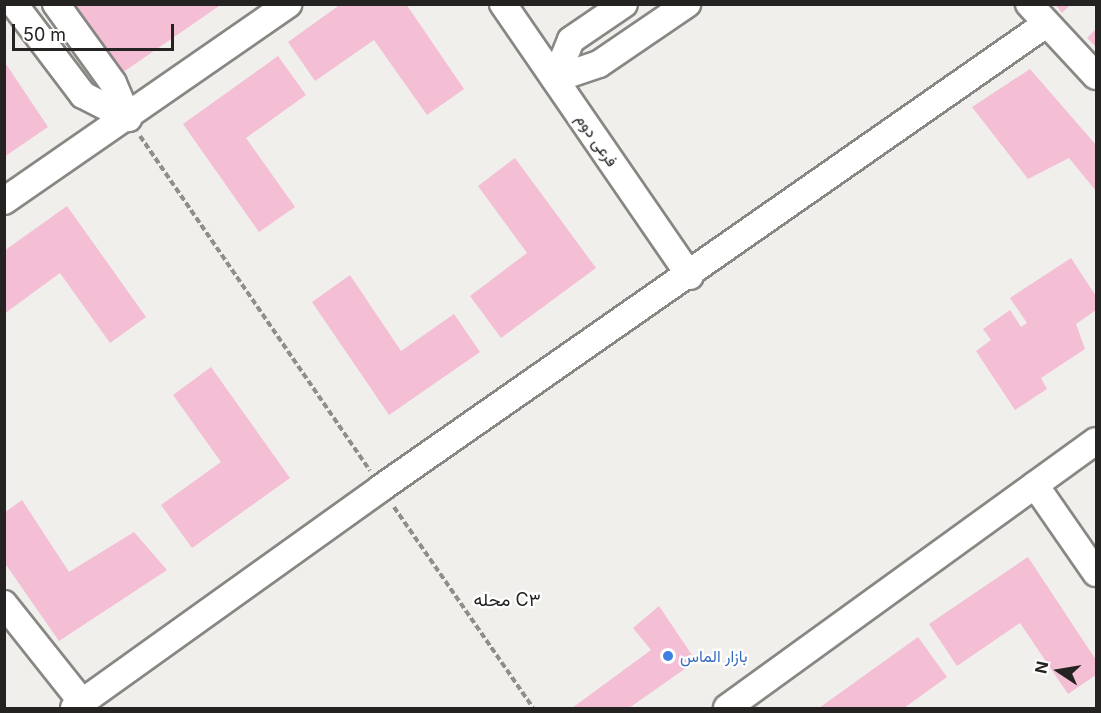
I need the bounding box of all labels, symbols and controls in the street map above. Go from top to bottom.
scale bar [15,12,177,50]
text: 50 m [23,24,66,45]
street label: فرعی دوم [572,110,622,170]
district label: محله C۳ [474,589,540,611]
north arrow [1029,641,1089,701]
place label: بازار الماس [680,646,748,666]
marker: بازار الماس [661,649,675,663]
text: N [1030,659,1052,675]

